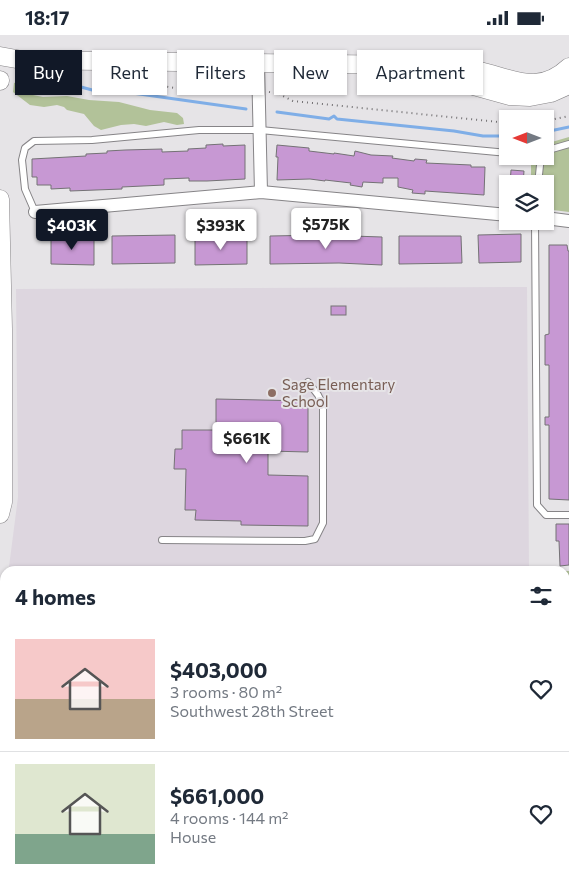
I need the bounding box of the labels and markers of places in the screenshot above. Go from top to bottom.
pin: $575K [291,207,361,250]
pin: $403K [37,209,107,251]
pin: $393K [186,209,256,251]
place label: Sage Elementary School [282,375,396,410]
marker: Sage Elementary School [266,387,278,399]
pin: $661K [212,421,282,464]

